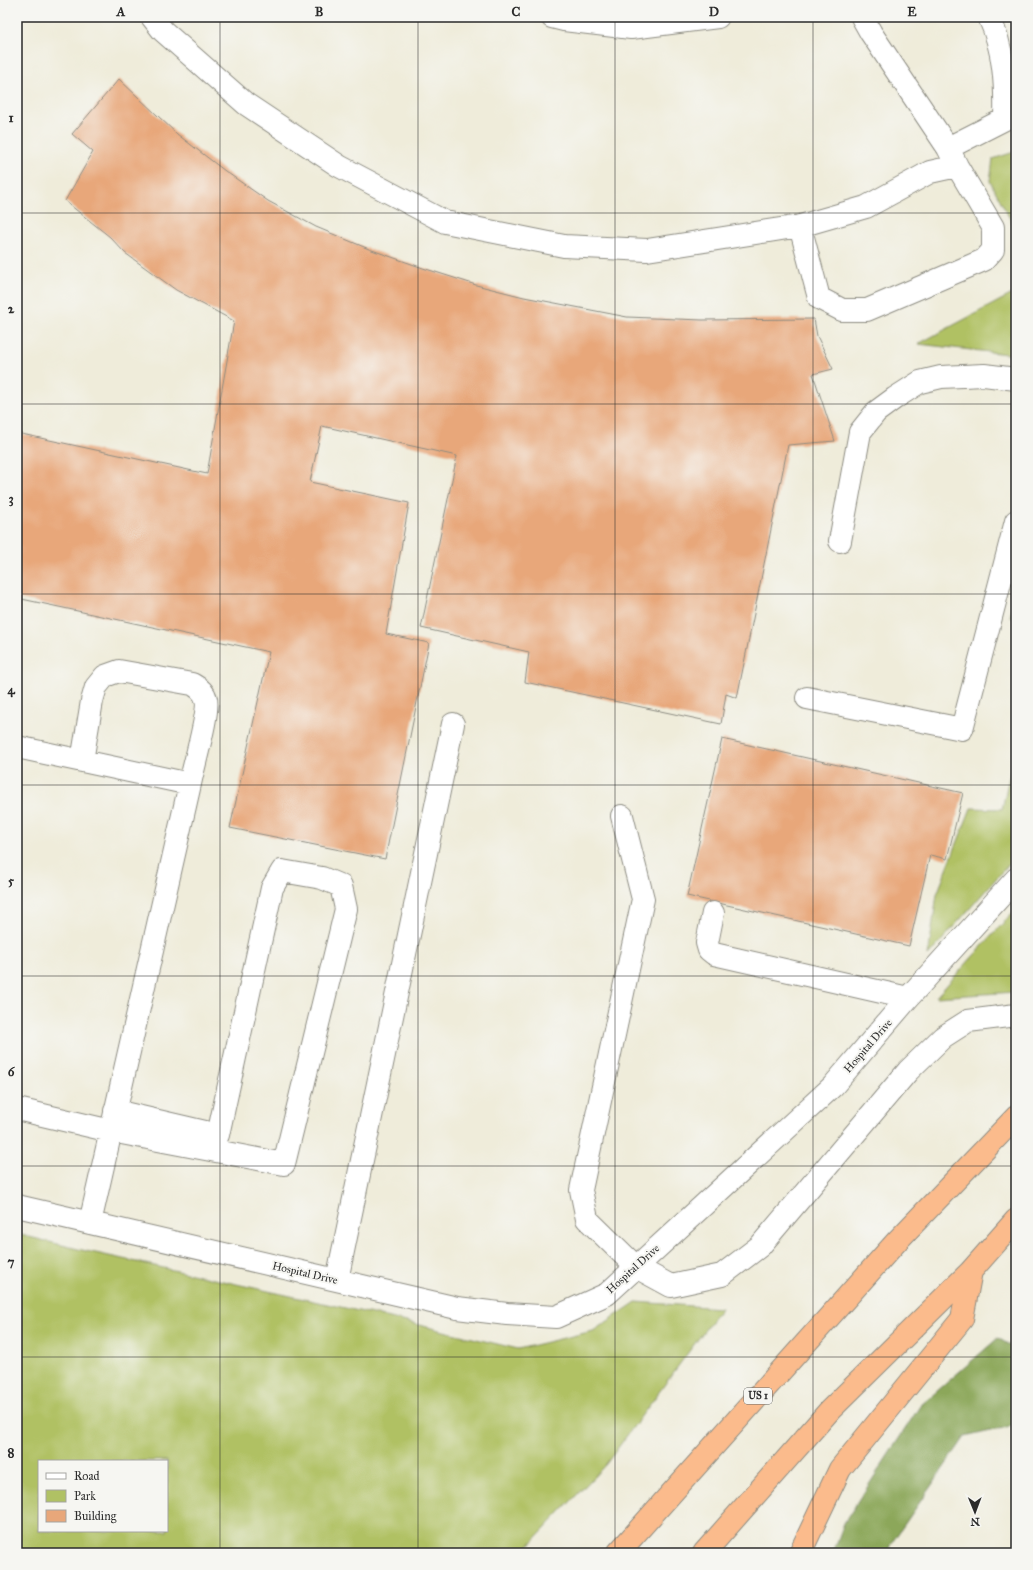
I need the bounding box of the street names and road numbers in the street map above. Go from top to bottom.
street label: Hospital Drive [841,1016,895,1075]
street label: Hospital Drive [604,1242,662,1296]
street label: Hospital Drive [271,1259,339,1287]
road number: US 1 [744,1388,772,1404]

